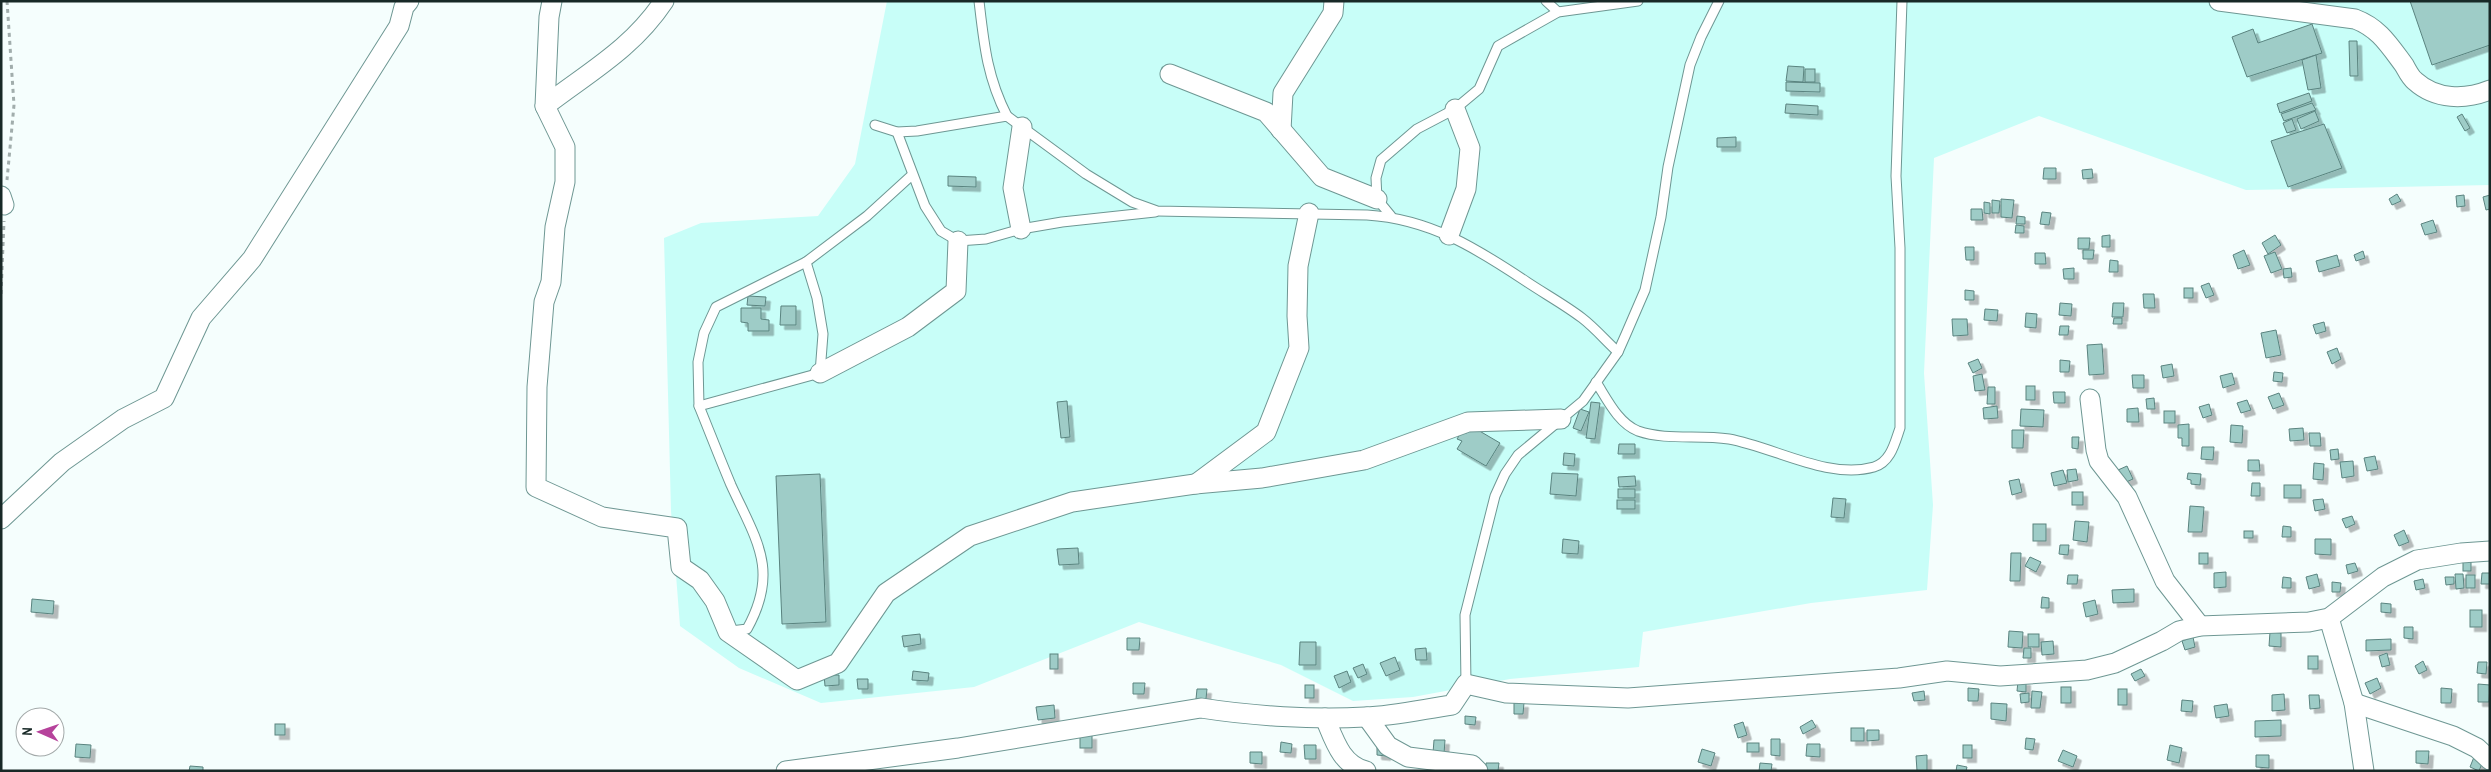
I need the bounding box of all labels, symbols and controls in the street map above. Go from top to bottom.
north arrow [15,707,65,757]
text: N [18,727,36,736]

